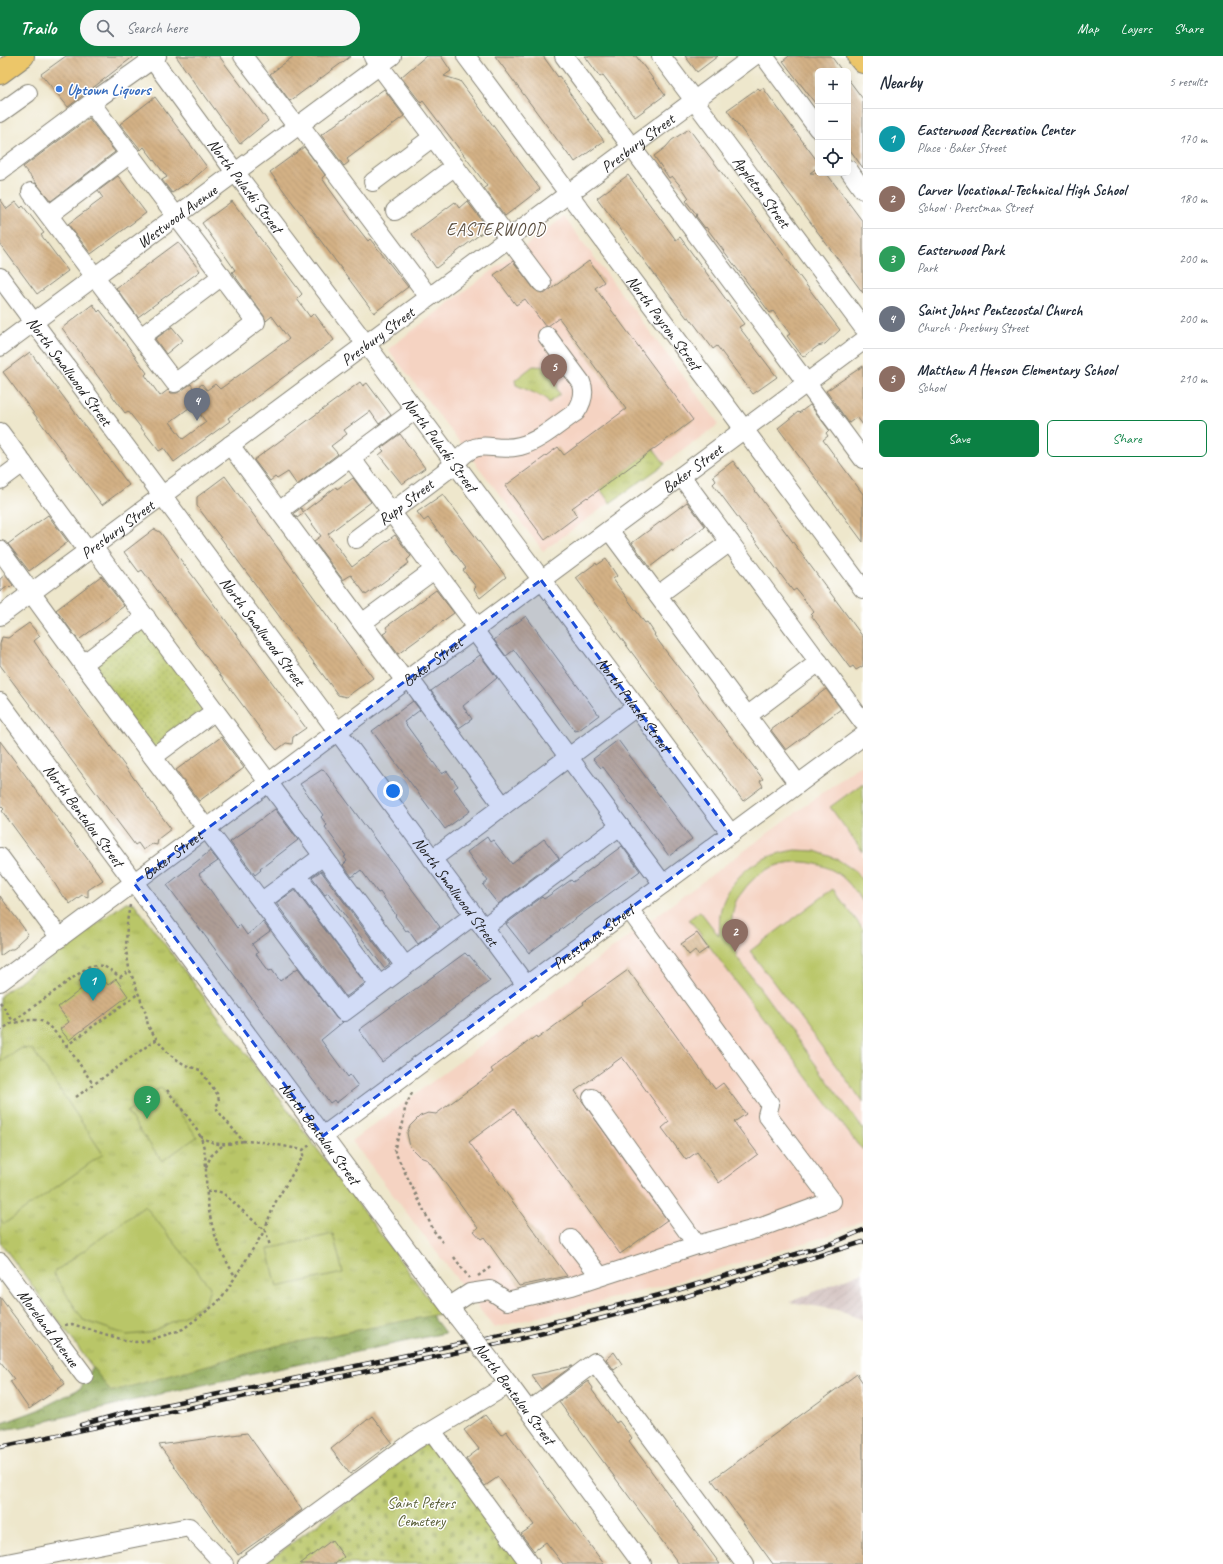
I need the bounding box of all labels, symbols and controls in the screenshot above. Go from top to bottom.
search box [80,10,360,46]
text: Trailo [20,16,56,40]
icon: search [94,17,116,39]
text: Search here [126,19,188,38]
text: Map [1077,20,1099,37]
text: Layers [1121,20,1152,37]
text: Share [1174,20,1203,37]
map controls [815,68,851,176]
button: + [815,68,851,104]
text: Nearby [879,72,922,93]
text: 5 results [1169,74,1207,90]
place label: Uptown Liquors [67,80,152,100]
marker: Uptown Liquors [54,84,64,94]
button: − [815,104,851,140]
street label: Presbury Street [597,109,680,177]
text: Easterwood Recreation Center [917,121,1075,140]
text: 1 [889,131,895,147]
text: 170 m [1179,131,1207,147]
street label: North Pulaski Street [203,135,288,239]
button: locate [815,140,851,176]
text: Place · Baker Street [917,140,1006,156]
street label: Appleton Street [728,152,796,233]
street label: Westwood Avenue [133,179,223,253]
text: Carver Vocational-Technical High School [917,181,1126,200]
text: 2 [889,191,895,207]
text: 180 m [1179,191,1207,207]
text: School · Presstman Street [917,200,1032,216]
district label: EASTERWOOD [446,219,547,240]
text: Easterwood Park [917,241,1004,260]
text: 3 [889,251,895,267]
text: 200 m [1179,251,1207,267]
text: Park [917,260,938,276]
street label: North Payson Street [622,272,707,376]
text: Saint Johns Pentecostal Church [917,301,1082,320]
street label: Presbury Street [337,302,420,370]
text: 4 [889,311,895,327]
text: 200 m [1179,311,1207,327]
street label: North Smallwood Street [22,313,117,431]
text: Church · Presbury Street [917,320,1028,336]
pin: 5 [541,354,567,387]
text: Matthew A Henson Elementary School [917,361,1116,380]
text: 5 [889,371,895,387]
text: 210 m [1179,371,1207,387]
text: School [917,380,945,396]
pin: 4 [184,388,210,421]
street label: North Pulaski Street [398,394,483,498]
button: Save [879,420,1039,457]
button: Share [1047,420,1207,457]
street label: Baker Street [658,439,728,498]
street label: Rupp Street [374,474,439,530]
street label: Presbury Street [77,495,160,564]
street label: North Smallwood Street [215,573,310,691]
street label: Baker Street [398,632,468,691]
street label: North Pulaski Street [592,653,677,758]
street label: North Bentalou Street [39,760,130,873]
your location [383,781,403,801]
street label: Baker Street [138,825,208,884]
street label: North Smallwood Street [408,833,504,952]
street label: Presstman Street [549,898,641,974]
pin: 2 [722,919,748,952]
pin: 1 [80,968,106,1001]
street label: North Bentalou Street [275,1078,366,1191]
pin: 3 [134,1086,160,1119]
street label: Moreland Avenue [13,1286,85,1373]
street label: North Bentalou Street [469,1339,561,1451]
park label: Saint Peters Cemetery [387,1493,457,1531]

